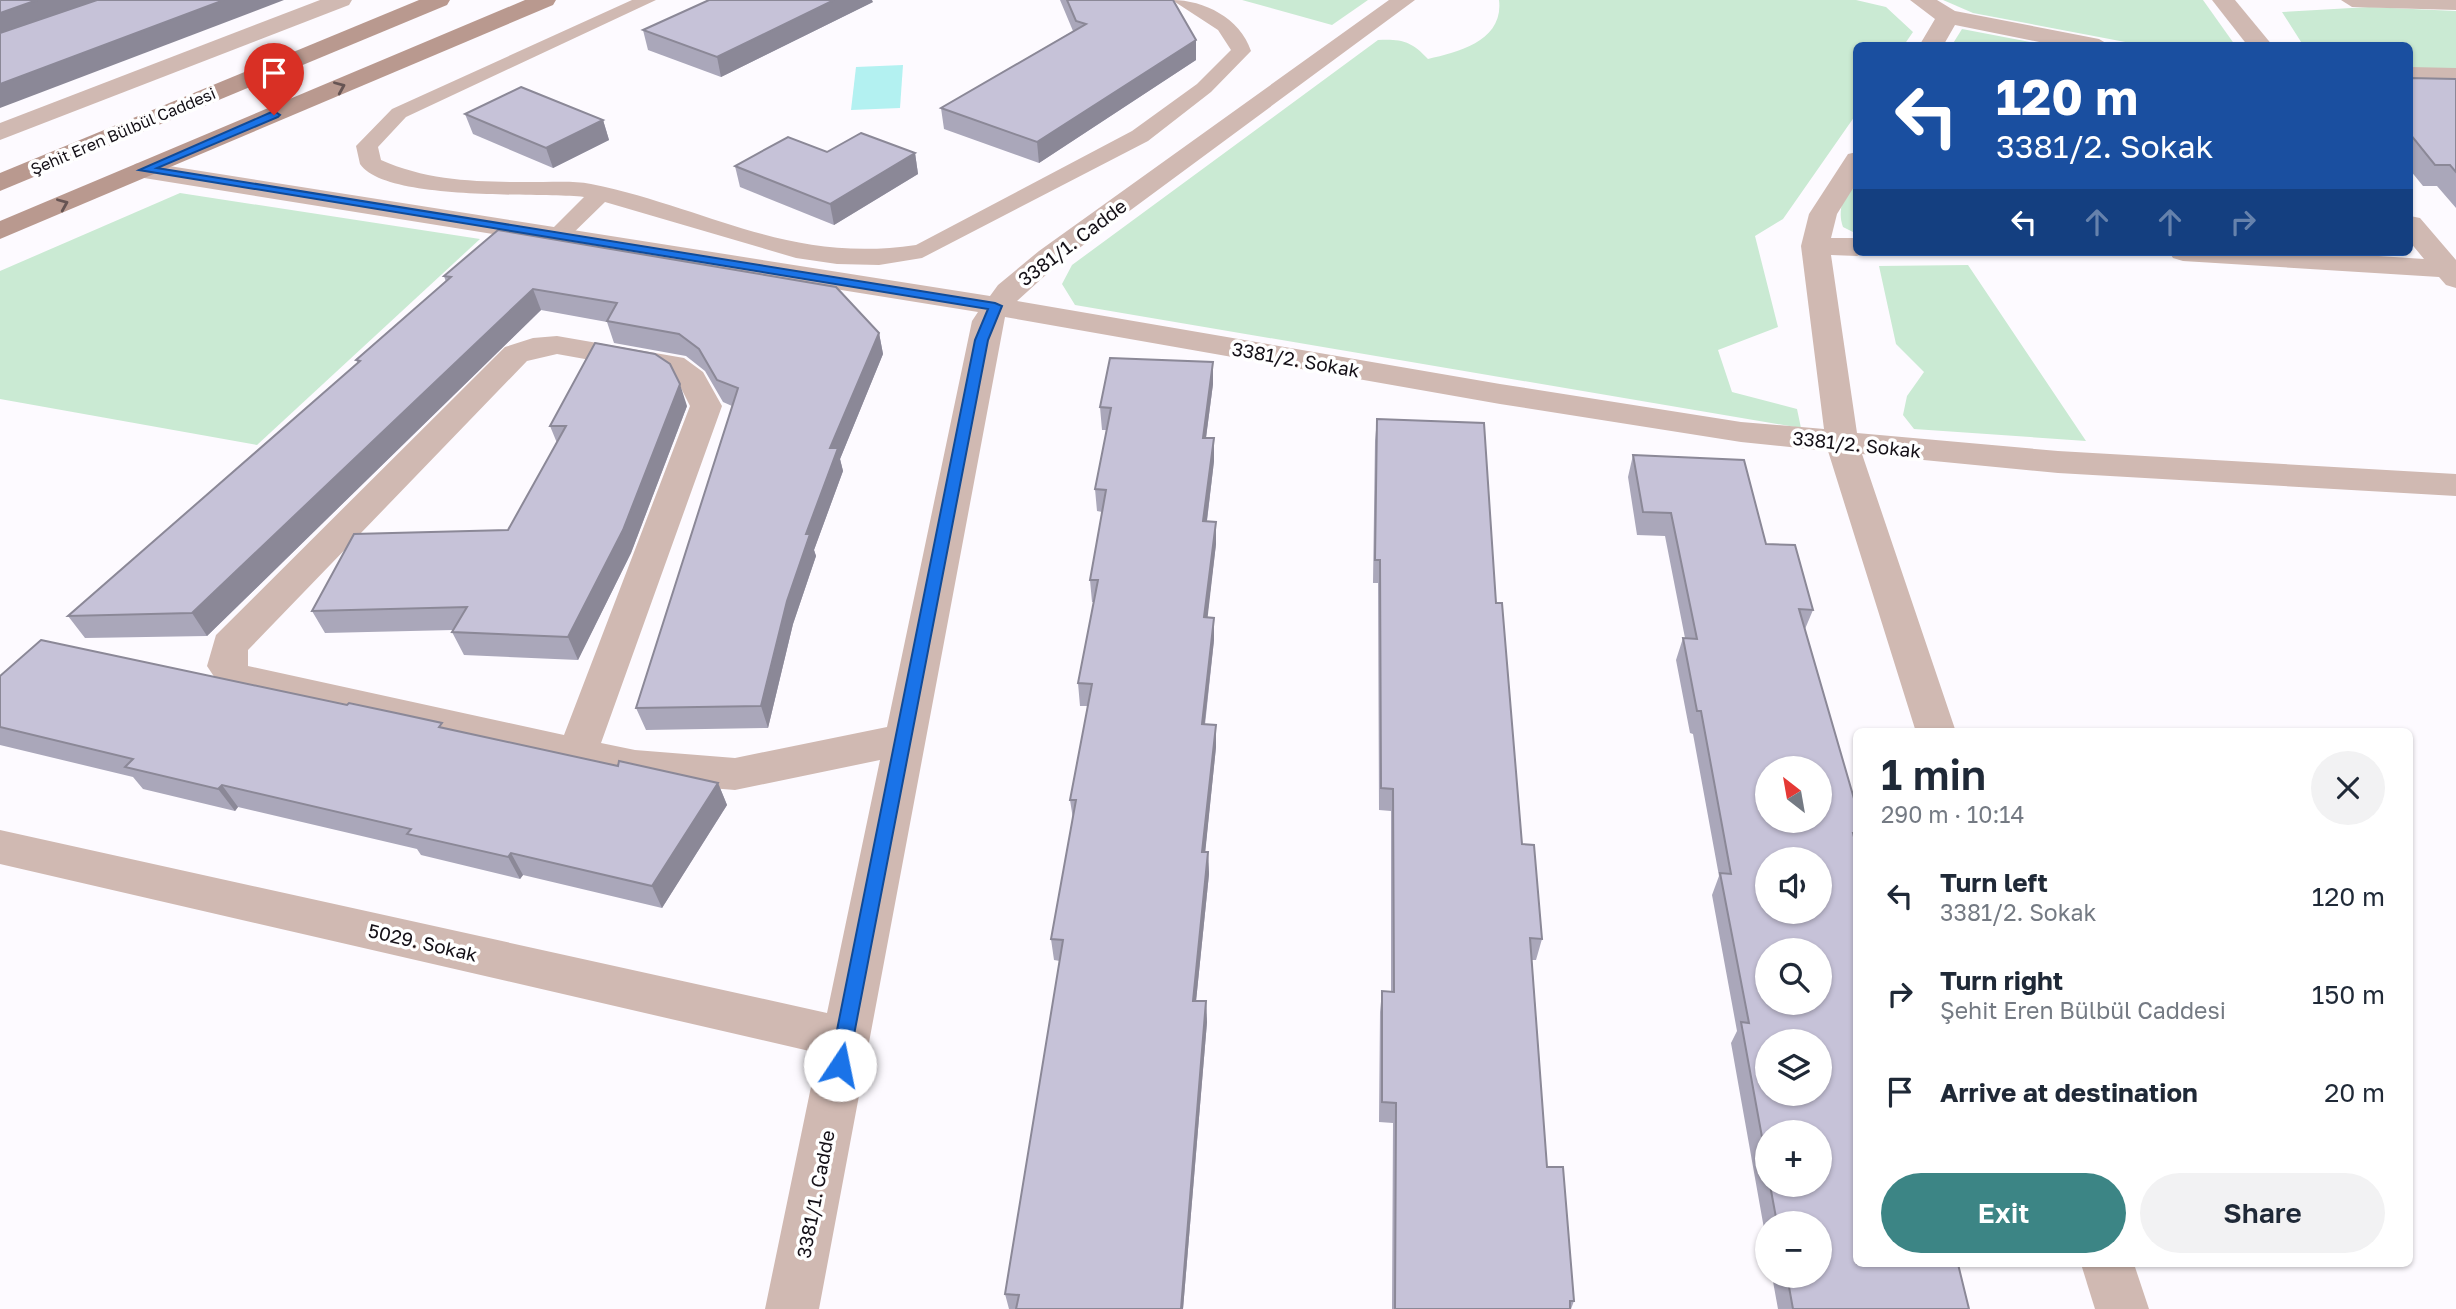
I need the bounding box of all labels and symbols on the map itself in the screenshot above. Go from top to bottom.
pin [244,43,304,115]
one-way arrow [333,81,345,95]
street label: Şehit Eren Bülbül Caddesi [28,83,218,179]
street label: 3381/1. Cadde [1013,194,1131,290]
one-way arrow [56,199,68,213]
street label: 3381/2. Sokak [1230,336,1362,382]
street label: 3381/2. Sokak [1792,426,1923,462]
north arrow [1755,756,1832,833]
street label: 5029. Sokak [366,918,480,966]
position arrow [803,1028,877,1102]
street label: 3381/1. Cadde [791,1128,839,1260]

